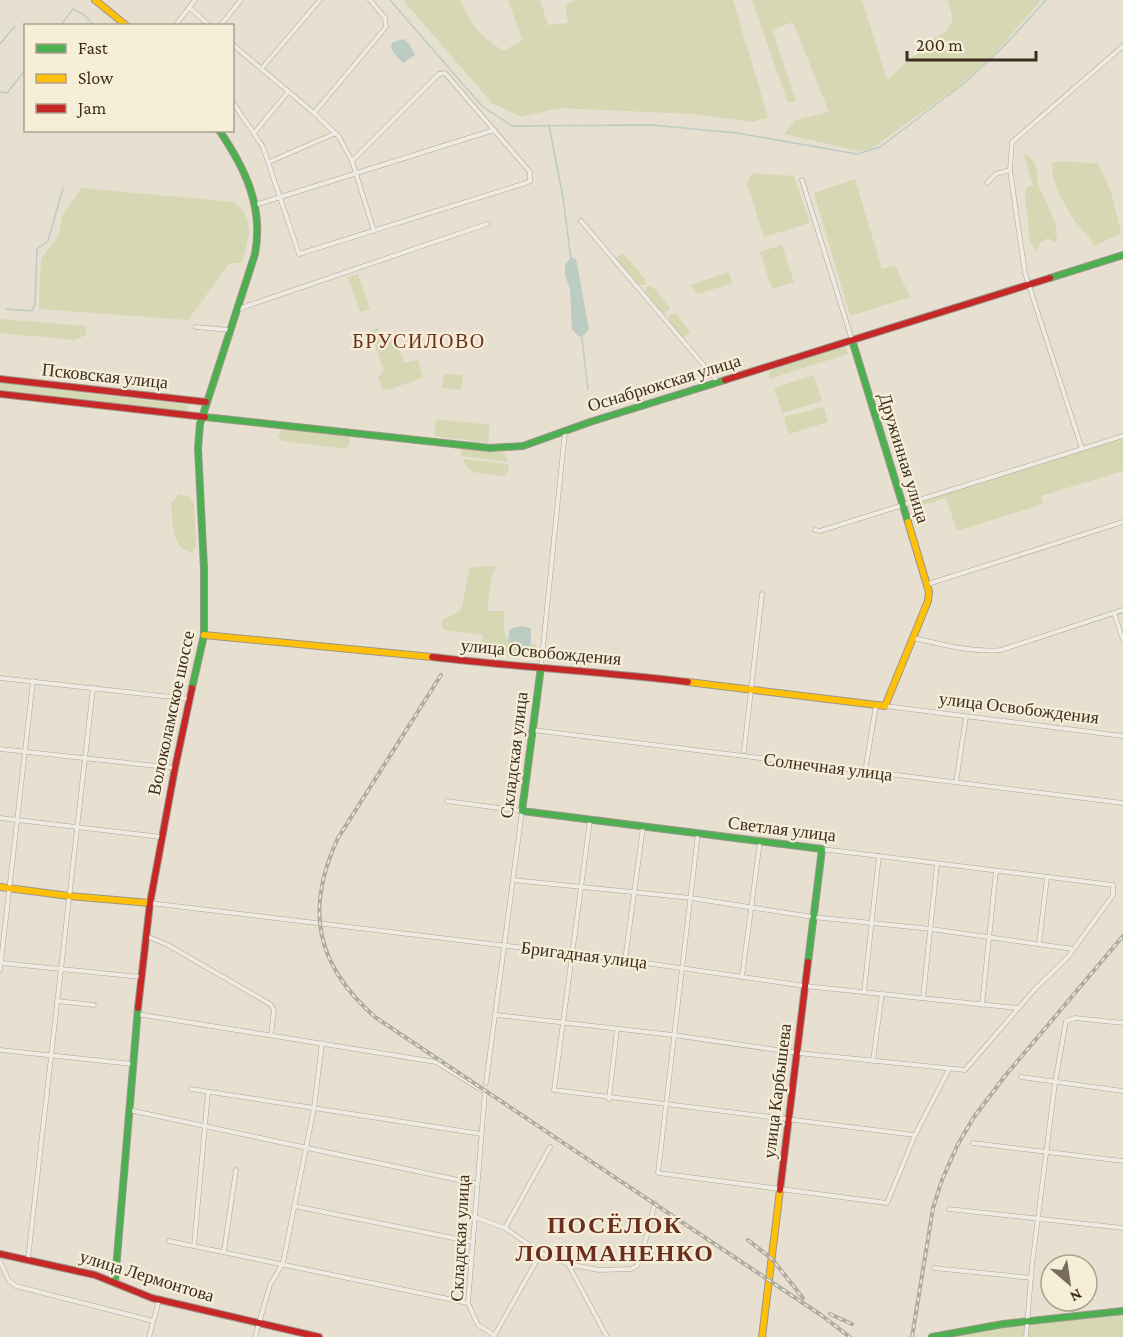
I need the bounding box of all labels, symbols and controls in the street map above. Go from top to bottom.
legend [24,24,234,132]
scale bar [907,24,1036,62]
text: 200 m [916,35,963,55]
text: Fast [78,38,109,58]
text: Slow [78,68,114,88]
text: Jam [76,98,107,118]
district label: БРУСИЛОВО [352,330,486,352]
street label: Оснабрюкская улица [585,350,743,416]
street label: Псковская улица [41,359,169,393]
street label: Дружинная улица [875,390,933,526]
street label: Волоколамское шоссе [144,629,198,797]
street label: улица Освобождения [460,635,622,669]
street label: улица Освобождения [938,688,1100,728]
street label: Складская улица [496,691,532,819]
street label: Солнечная улица [762,749,894,785]
street label: Светлая улица [727,812,837,846]
street label: Бригадная улица [520,937,648,973]
street label: улица Карбышева [759,1022,795,1160]
street label: Складская улица [447,1174,473,1302]
district label: ПОСЁЛОК ЛОЦМАНЕНКО [515,1211,715,1266]
street label: улица Лермонтова [77,1246,217,1306]
north arrow [1039,1253,1099,1313]
text: N [1067,1286,1085,1306]

